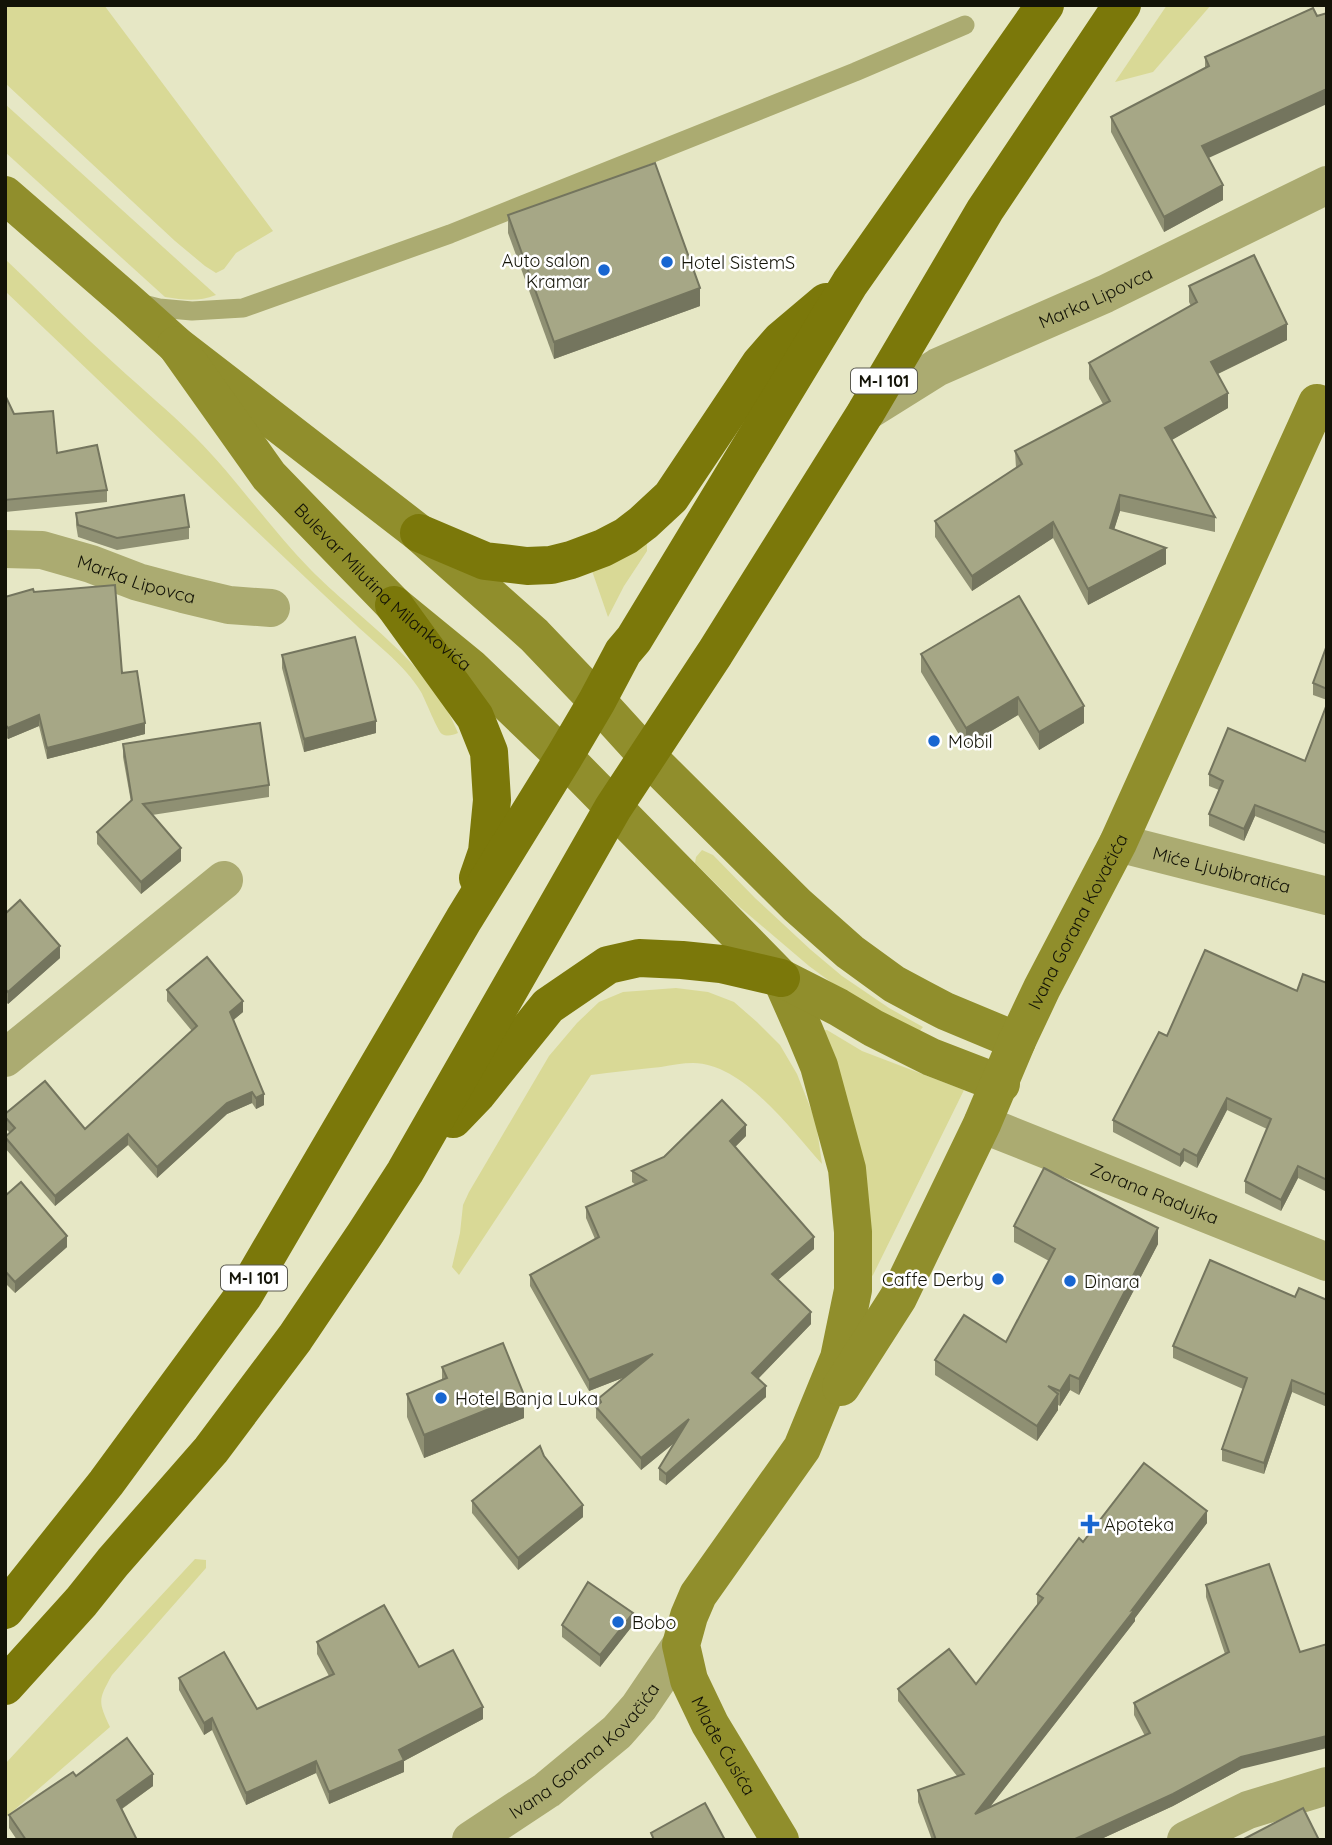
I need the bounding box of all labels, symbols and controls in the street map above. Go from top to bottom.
place label: Auto salon Kramar [502,249,590,293]
place label: Hotel SistemS [681,251,795,274]
marker: Hotel SistemS [659,254,675,270]
street label: Marka Lipovca [1035,261,1156,333]
marker: Auto salon Kramar [596,262,612,278]
road number: M-I 101 [851,368,917,394]
street label: Bulevar Milutina Milankovića [290,498,477,676]
street label: Marka Lipovca [75,549,198,608]
place label: Mobil [948,730,993,753]
marker: Mobil [926,733,942,749]
street label: Ivana Gorana Kovačića [1022,830,1132,1013]
street label: Miće Ljubibratića [1150,841,1293,898]
street label: Zorana Radujka [1087,1157,1222,1229]
road number: M-I 101 [221,1266,287,1290]
place label: Caffe Derby [882,1268,984,1291]
place label: Dinara [1084,1270,1140,1293]
marker: Caffe Derby [990,1271,1006,1287]
marker: Dinara [1062,1273,1078,1289]
place label: Hotel Banja Luka [455,1387,598,1410]
marker: Hotel Banja Luka [433,1390,449,1406]
place label: Apoteka [1104,1513,1174,1536]
marker: Apoteka [1082,1516,1098,1532]
place label: Bobo [632,1611,676,1634]
marker: Bobo [610,1614,626,1630]
street label: Ivana Gorana Kovačića [504,1678,664,1823]
street label: Mlađe Ćusića [687,1692,762,1799]

